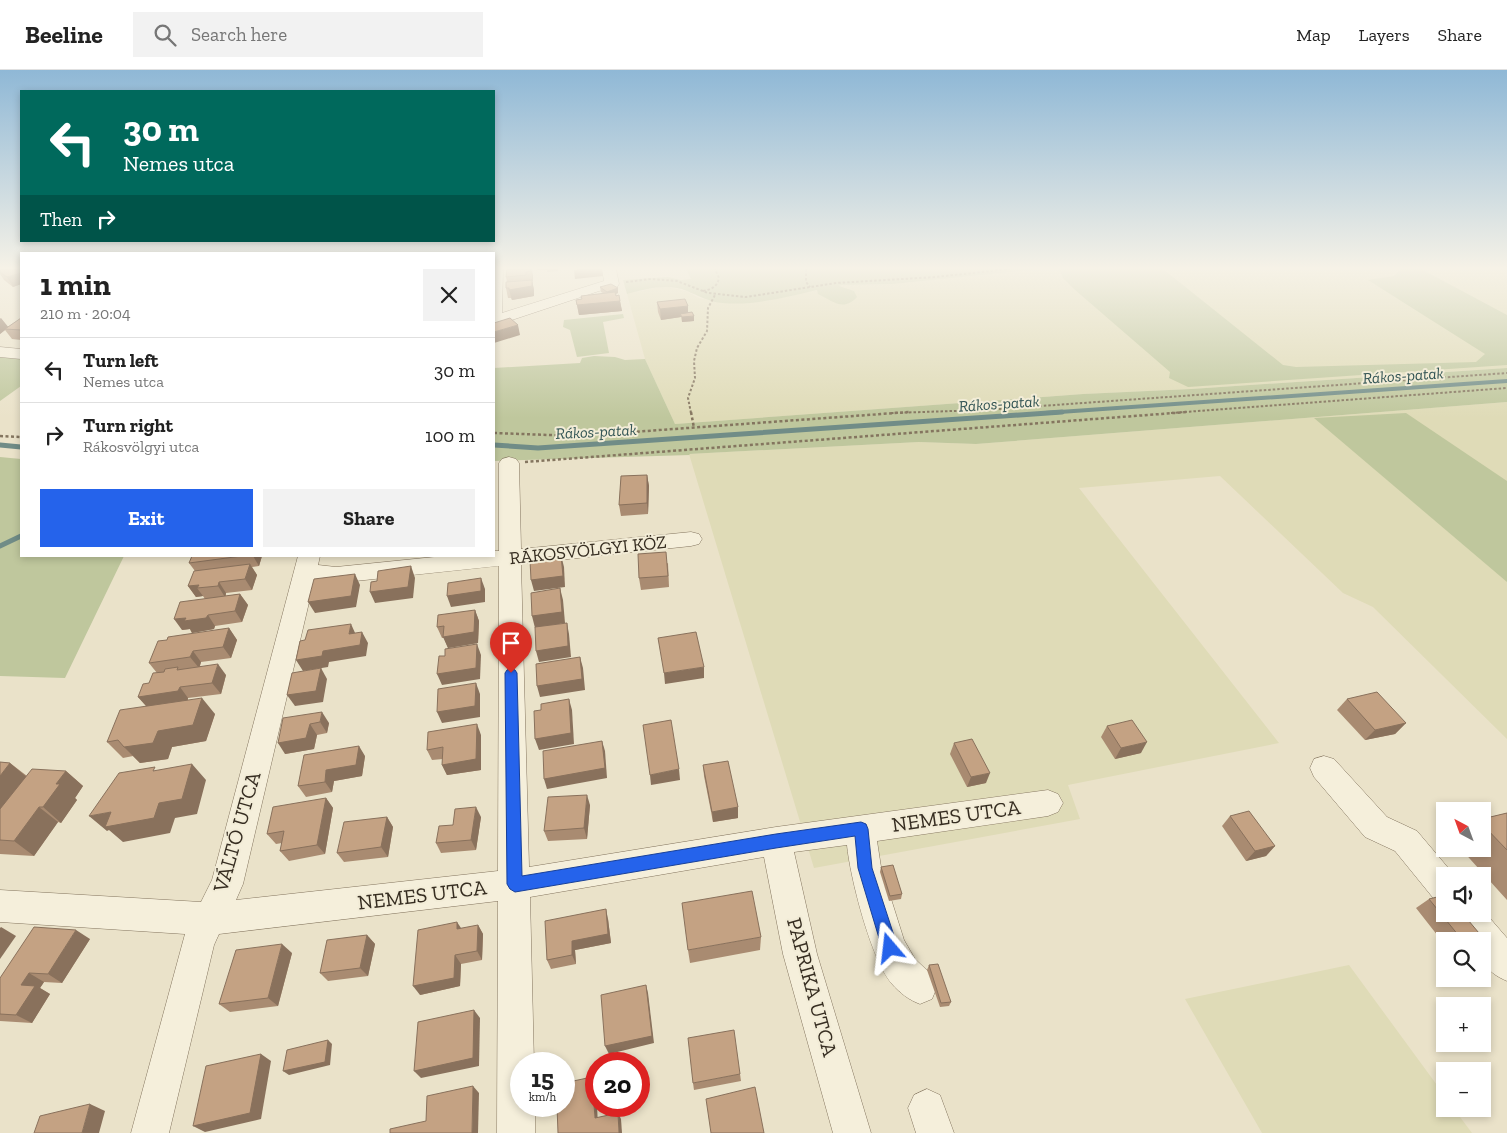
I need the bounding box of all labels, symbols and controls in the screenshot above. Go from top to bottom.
search box [133,12,483,57]
text: Beeline [25,20,103,49]
icon: search [151,21,179,49]
text: Search here [191,23,287,46]
text: Map [1296,24,1331,46]
text: Layers [1359,24,1410,46]
text: Share [1438,24,1482,46]
text: 30 m [123,108,199,150]
icon: left [40,110,105,175]
text: Nemes utca [123,150,234,177]
icon: right [92,205,120,233]
text: Then [40,208,82,231]
text: 1 min [40,267,111,303]
button: close [423,269,475,321]
text: 210 m · 20:04 [40,304,131,323]
text: Turn left [83,349,158,372]
icon: left [40,356,68,384]
text: 30 m [434,359,475,382]
water label: Rákos-patak [1362,363,1444,388]
text: Nemes utca [83,372,164,391]
water label: Rákos-patak [958,391,1040,416]
text: Turn right [83,414,173,437]
water label: Rákos-patak [555,420,637,443]
icon: right [40,421,68,449]
text: 100 m [425,424,475,447]
text: Rákosvölgyi utca [83,437,199,456]
button: Exit [40,489,253,547]
button: Share [263,489,475,547]
street label: RÁKOSVÖLGYI KÖZ [508,531,668,569]
pin [490,622,532,673]
icon: arrive [497,629,525,657]
street label: VÁLTÓ UTCA [207,768,266,896]
street label: NEMES UTCA [890,794,1022,837]
north arrow [1436,802,1491,858]
map controls [1436,802,1491,1117]
button: sound [1436,867,1491,922]
street label: NEMES UTCA [356,874,488,915]
street label: PAPRIKA UTCA [782,915,843,1059]
position arrow [863,921,915,973]
button: search [1436,932,1491,987]
button: + [1436,997,1491,1052]
speed limit sign: 20 [585,1052,650,1117]
button: − [1436,1062,1491,1117]
text: 15 [531,1063,554,1093]
text: km/h [529,1090,556,1104]

